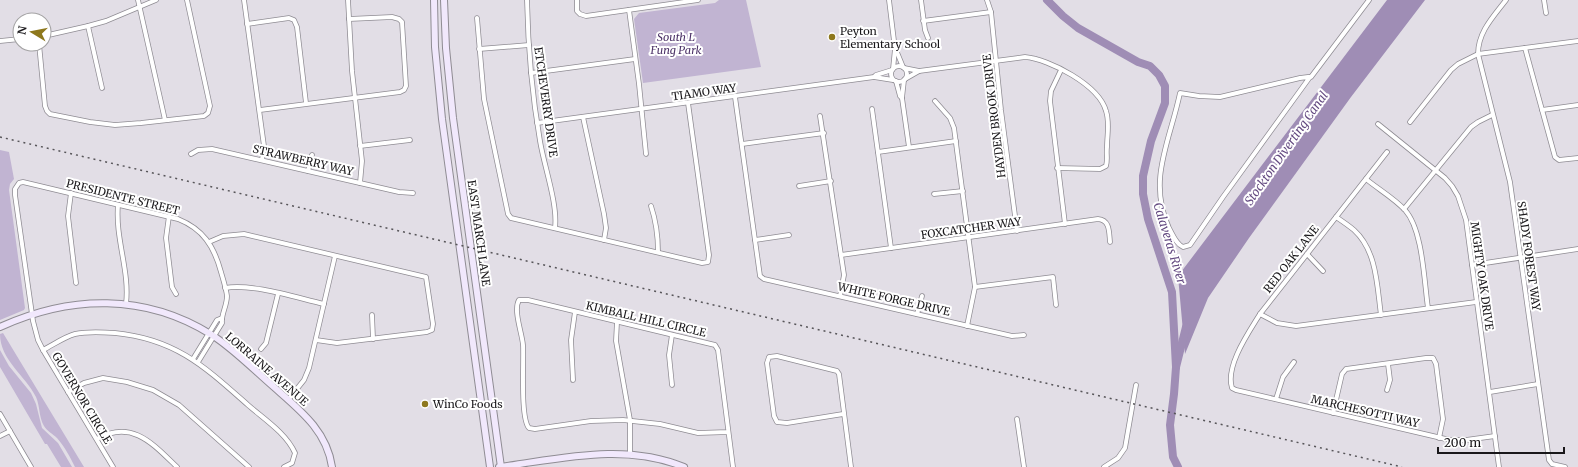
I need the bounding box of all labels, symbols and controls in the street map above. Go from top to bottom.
north arrow [12,12,52,52]
text: N [15,24,30,36]
place label: Peyton Elementary School [840,24,941,51]
park label: South L Fung Park [650,30,701,57]
marker: Peyton Elementary School [827,32,837,42]
street label: ETCHEVERRY DRIVE [531,46,561,158]
street label: HAYDEN BROOK DRIVE [979,53,1009,179]
street label: TIAMO WAY [671,80,738,103]
water label: Stockton Diverting Canal [1241,88,1331,208]
street label: STRAWBERRY WAY [251,142,356,179]
street label: PRESIDENTE STREET [65,176,182,218]
street label: EAST MARCH LANE [465,179,493,287]
water label: Calaveras River [1151,200,1190,287]
street label: SHADY FOREST WAY [1514,200,1544,313]
street label: FOXCATCHER WAY [920,214,1023,242]
street label: MIGHTY OAK DRIVE [1467,221,1497,331]
street label: RED OAK LANE [1260,222,1322,296]
street label: WHITE FORGE DRIVE [835,279,952,319]
street label: KIMBALL HILL CIRCLE [584,298,708,340]
street label: LORRAINE AVENUE [223,329,311,409]
street label: GOVERNOR CIRCLE [49,350,115,446]
street label: MARCHESOTTI WAY [1309,392,1421,430]
place label: WinCo Foods [432,397,503,411]
marker: WinCo Foods [420,399,430,409]
scale bar [1438,429,1564,455]
text: 200 m [1444,435,1481,450]

